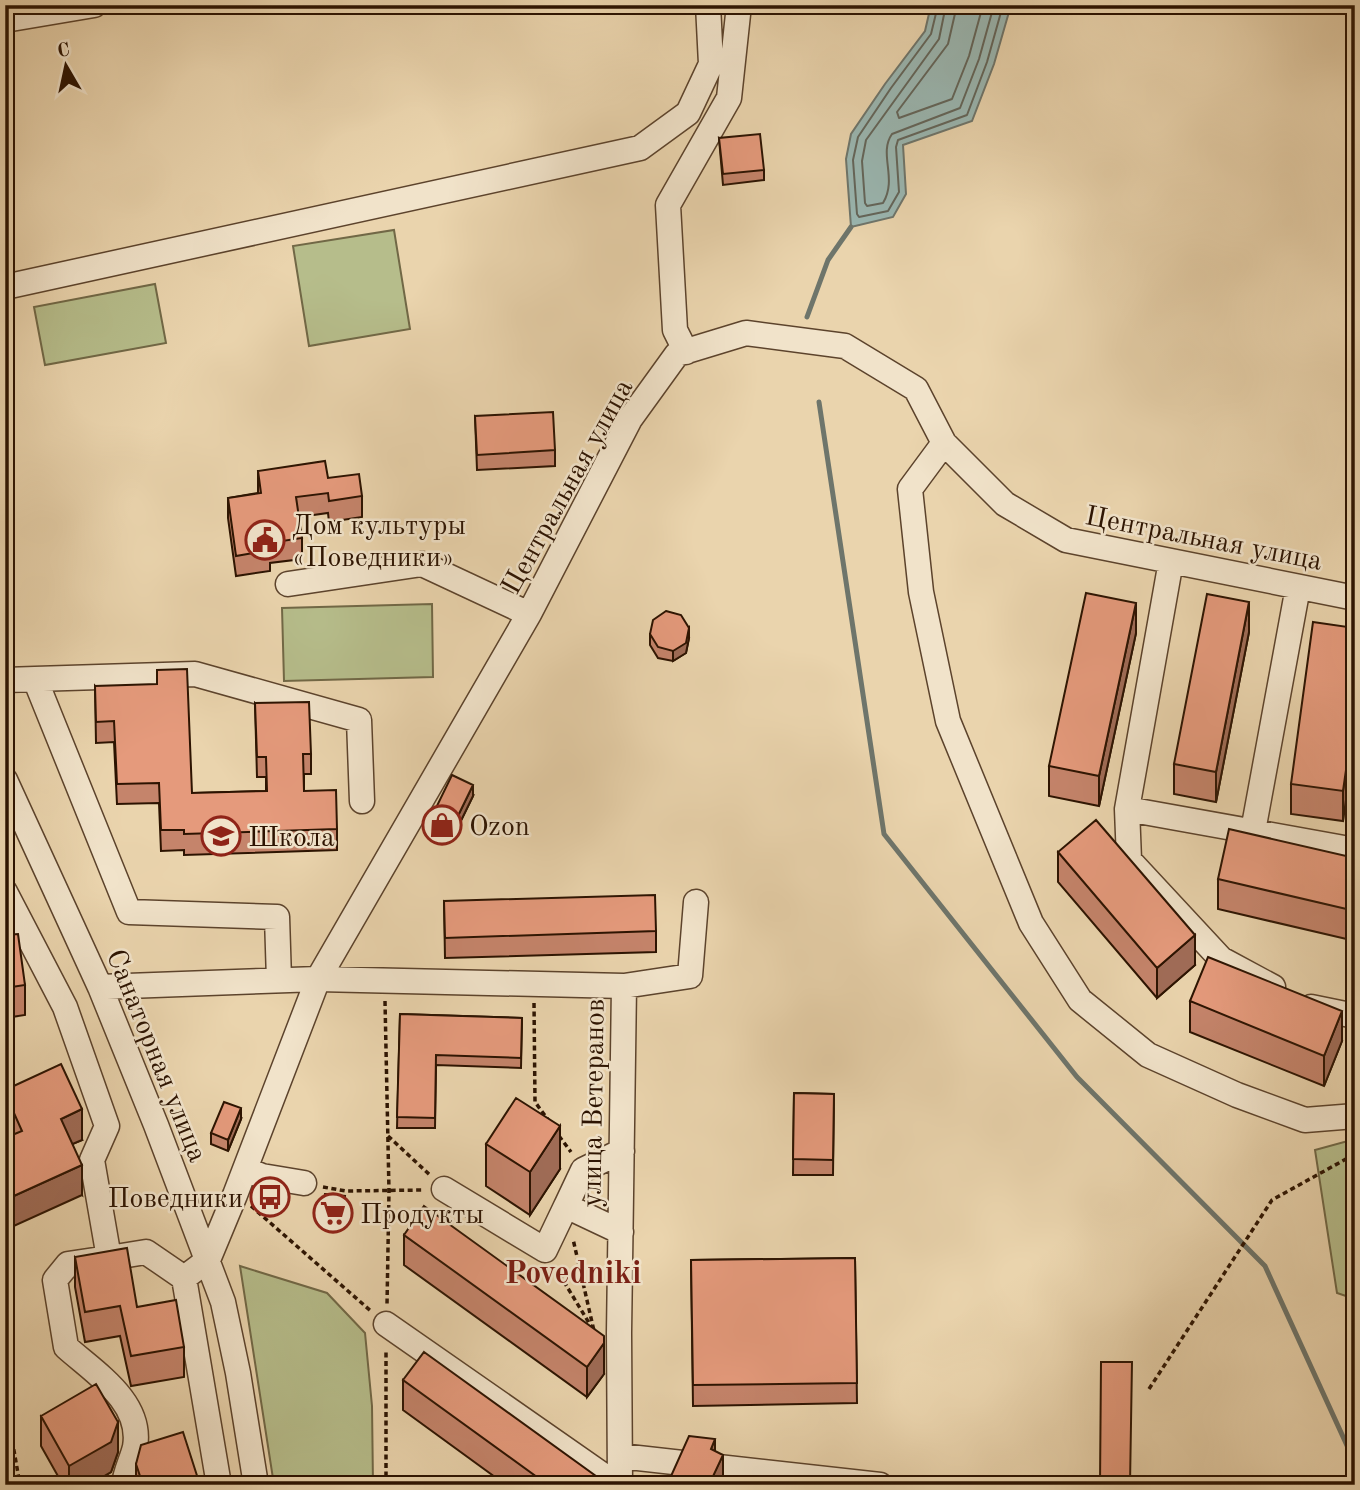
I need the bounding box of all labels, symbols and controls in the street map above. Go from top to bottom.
north arrow [32,32,102,102]
text: С [56,41,71,62]
street label: Центральная улица [498,375,639,600]
street label: Центральная улица [1082,503,1325,577]
place label: Дом культуры «Поведники» [292,513,466,573]
public building icon: Дом культуры «Поведники» [244,519,286,561]
shop icon: Ozon [421,804,463,846]
place label: Ozon [469,814,530,842]
school or university icon: Школа [200,815,242,857]
place label: Школа [248,825,335,853]
street label: Санаторная улица [100,946,211,1167]
street label: улица Ветеранов [579,998,611,1208]
bus stop icon: Поведники [249,1176,291,1218]
place label: Поведники [107,1186,243,1214]
supermarket icon: Продукты [312,1192,354,1234]
place label: Продукты [360,1202,484,1230]
district label: Povedniki [504,1259,642,1291]

